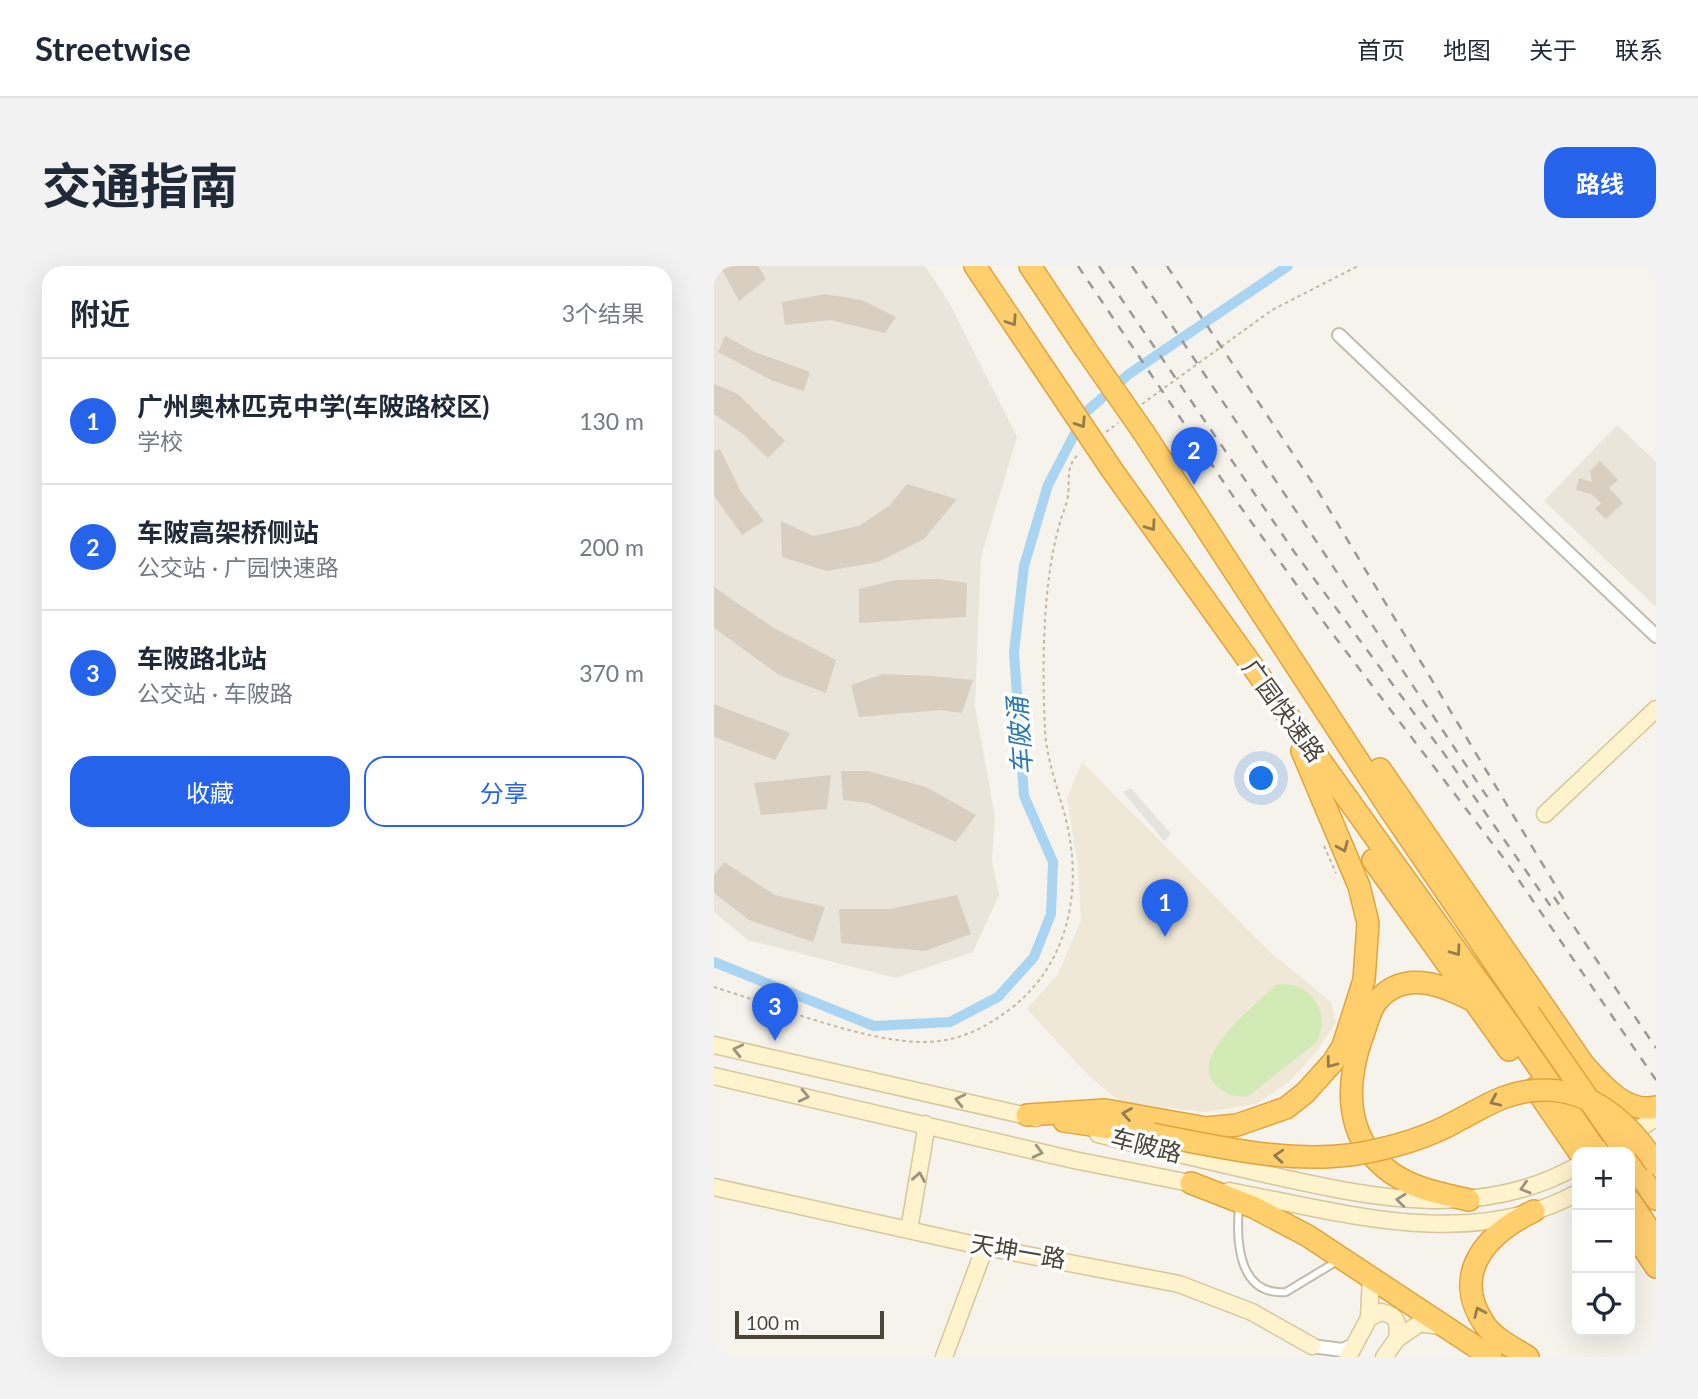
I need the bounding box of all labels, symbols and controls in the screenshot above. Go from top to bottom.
text: Streetwise [35,28,191,68]
text: 首页 [1357,35,1405,64]
text: 地图 [1443,35,1491,64]
text: 关于 [1529,35,1577,64]
text: 联系 [1615,35,1663,64]
button: 路线 [1544,147,1656,218]
text: 交通指南 [42,156,238,214]
text: 附近 [70,295,130,331]
text: 3个结果 [562,299,644,327]
one-way arrow [1004,313,1016,326]
text: 广州奥林匹克中学(车陂路校区) [137,390,489,422]
text: 1 [86,407,100,435]
text: 130 m [579,407,644,435]
one-way arrow [1072,415,1085,428]
text: 学校 [137,427,183,455]
pin: 2 [1171,427,1217,485]
text: 车陂高架桥侧站 [137,516,319,548]
one-way arrow [1143,518,1156,531]
text: 2 [86,533,100,561]
text: 200 m [579,533,644,561]
text: 公交站 · 广园快速路 [137,553,339,581]
text: 车陂路北站 [137,642,267,674]
street label: 广园快速路 [1237,653,1331,767]
text: 3 [86,659,100,687]
text: 370 m [579,659,644,687]
text: 公交站 · 车陂路 [137,679,293,707]
water label: 车陂涌 [1000,693,1038,776]
button: 收藏 [70,756,350,827]
button: 分享 [364,756,644,827]
your location [1244,761,1278,795]
one-way arrow [1334,841,1348,853]
pin: 1 [1142,879,1188,937]
one-way arrow [1448,943,1461,956]
pin: 3 [752,983,798,1041]
one-way arrow [733,1044,745,1059]
one-way arrow [1327,1055,1339,1068]
one-way arrow [798,1088,810,1103]
one-way arrow [1490,1093,1502,1107]
one-way arrow [954,1094,966,1109]
one-way arrow [1121,1107,1133,1122]
street label: 车陂路 [1108,1122,1185,1167]
one-way arrow [1032,1144,1044,1158]
map controls [1572,1147,1635,1336]
button: + [1572,1147,1635,1210]
one-way arrow [1273,1149,1284,1164]
one-way arrow [911,1171,926,1183]
one-way arrow [1519,1179,1531,1194]
one-way arrow [1395,1193,1406,1208]
button: − [1572,1210,1635,1273]
street label: 天坤一路 [968,1228,1068,1273]
button: locate [1572,1273,1635,1336]
one-way arrow [1473,1307,1487,1319]
scale bar [735,1308,884,1340]
text: 100 m [746,1311,800,1334]

